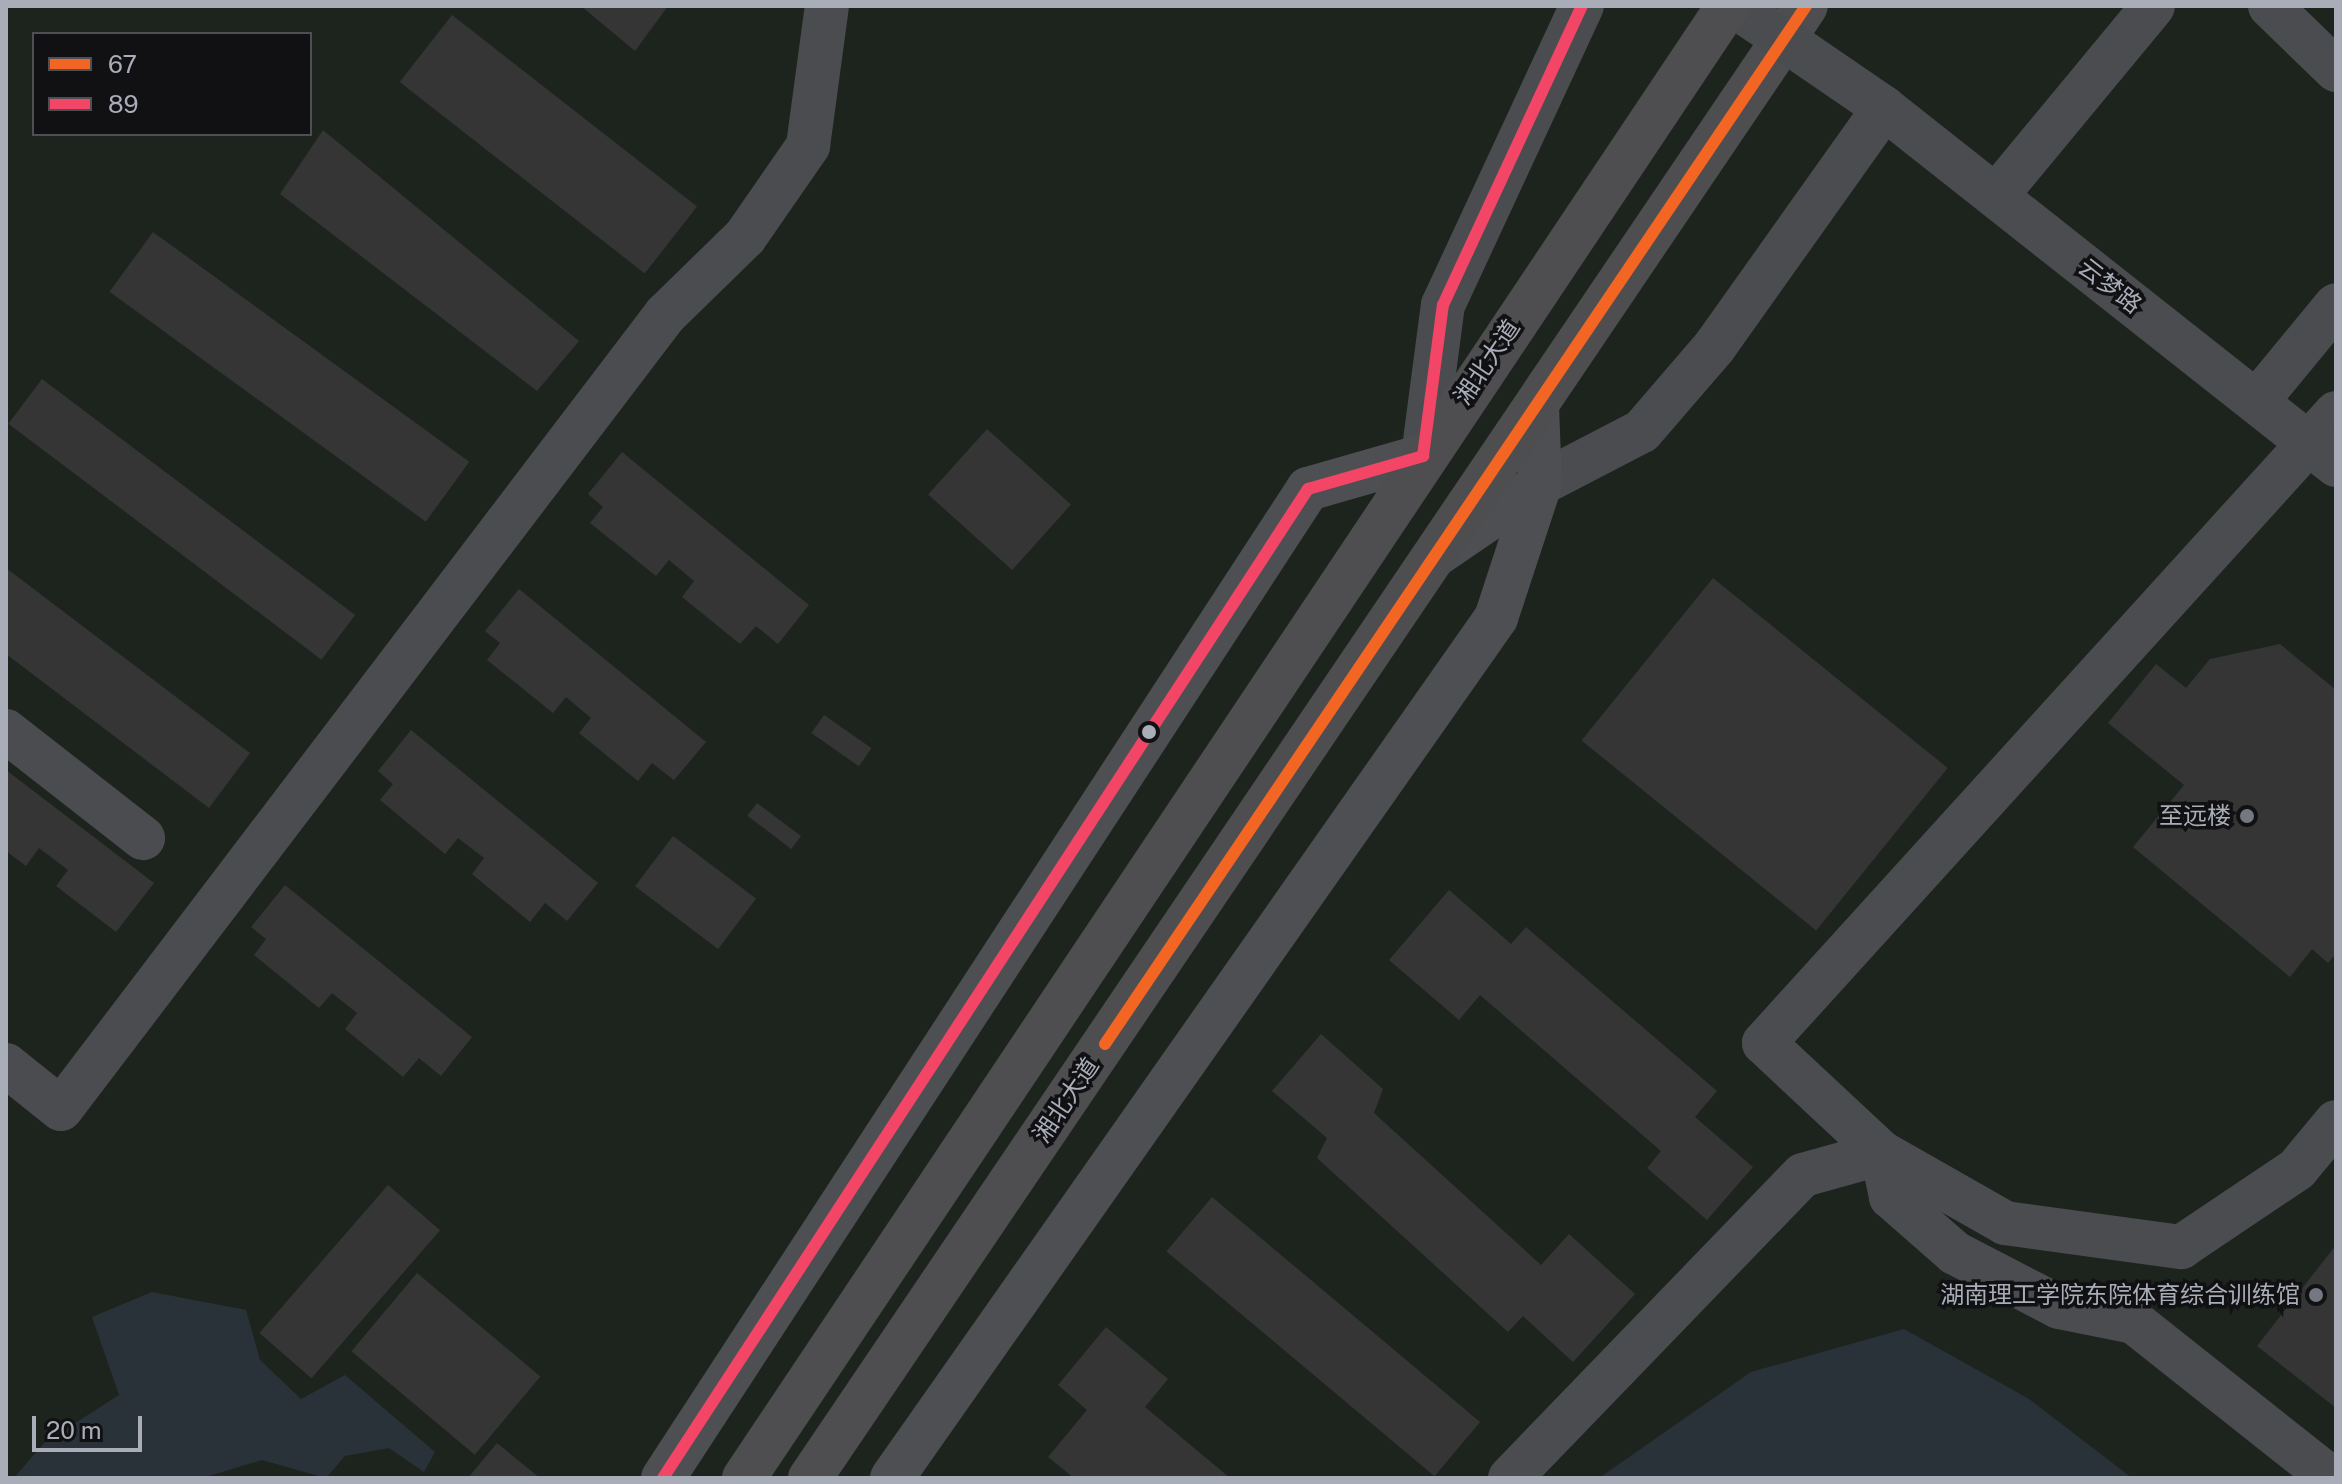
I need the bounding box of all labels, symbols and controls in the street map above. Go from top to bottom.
legend [32,32,312,136]
text: 67 [108,50,137,78]
text: 89 [108,90,138,118]
street label: 云梦路 [2073,252,2147,320]
street label: 湘北大道 [1448,314,1526,410]
unlabelled marker [1141,724,1157,740]
place label: 至远楼 [2159,802,2231,830]
marker: 至远楼 [2238,807,2256,825]
street label: 湘北大道 [1027,1052,1105,1148]
place label: 湖南理工学院东院体育综合训练馆 [1940,1281,2300,1309]
marker: 湖南理工学院东院体育综合训练馆 [2307,1286,2325,1304]
scale bar [36,1400,146,1450]
text: 20 m [46,1416,102,1444]

